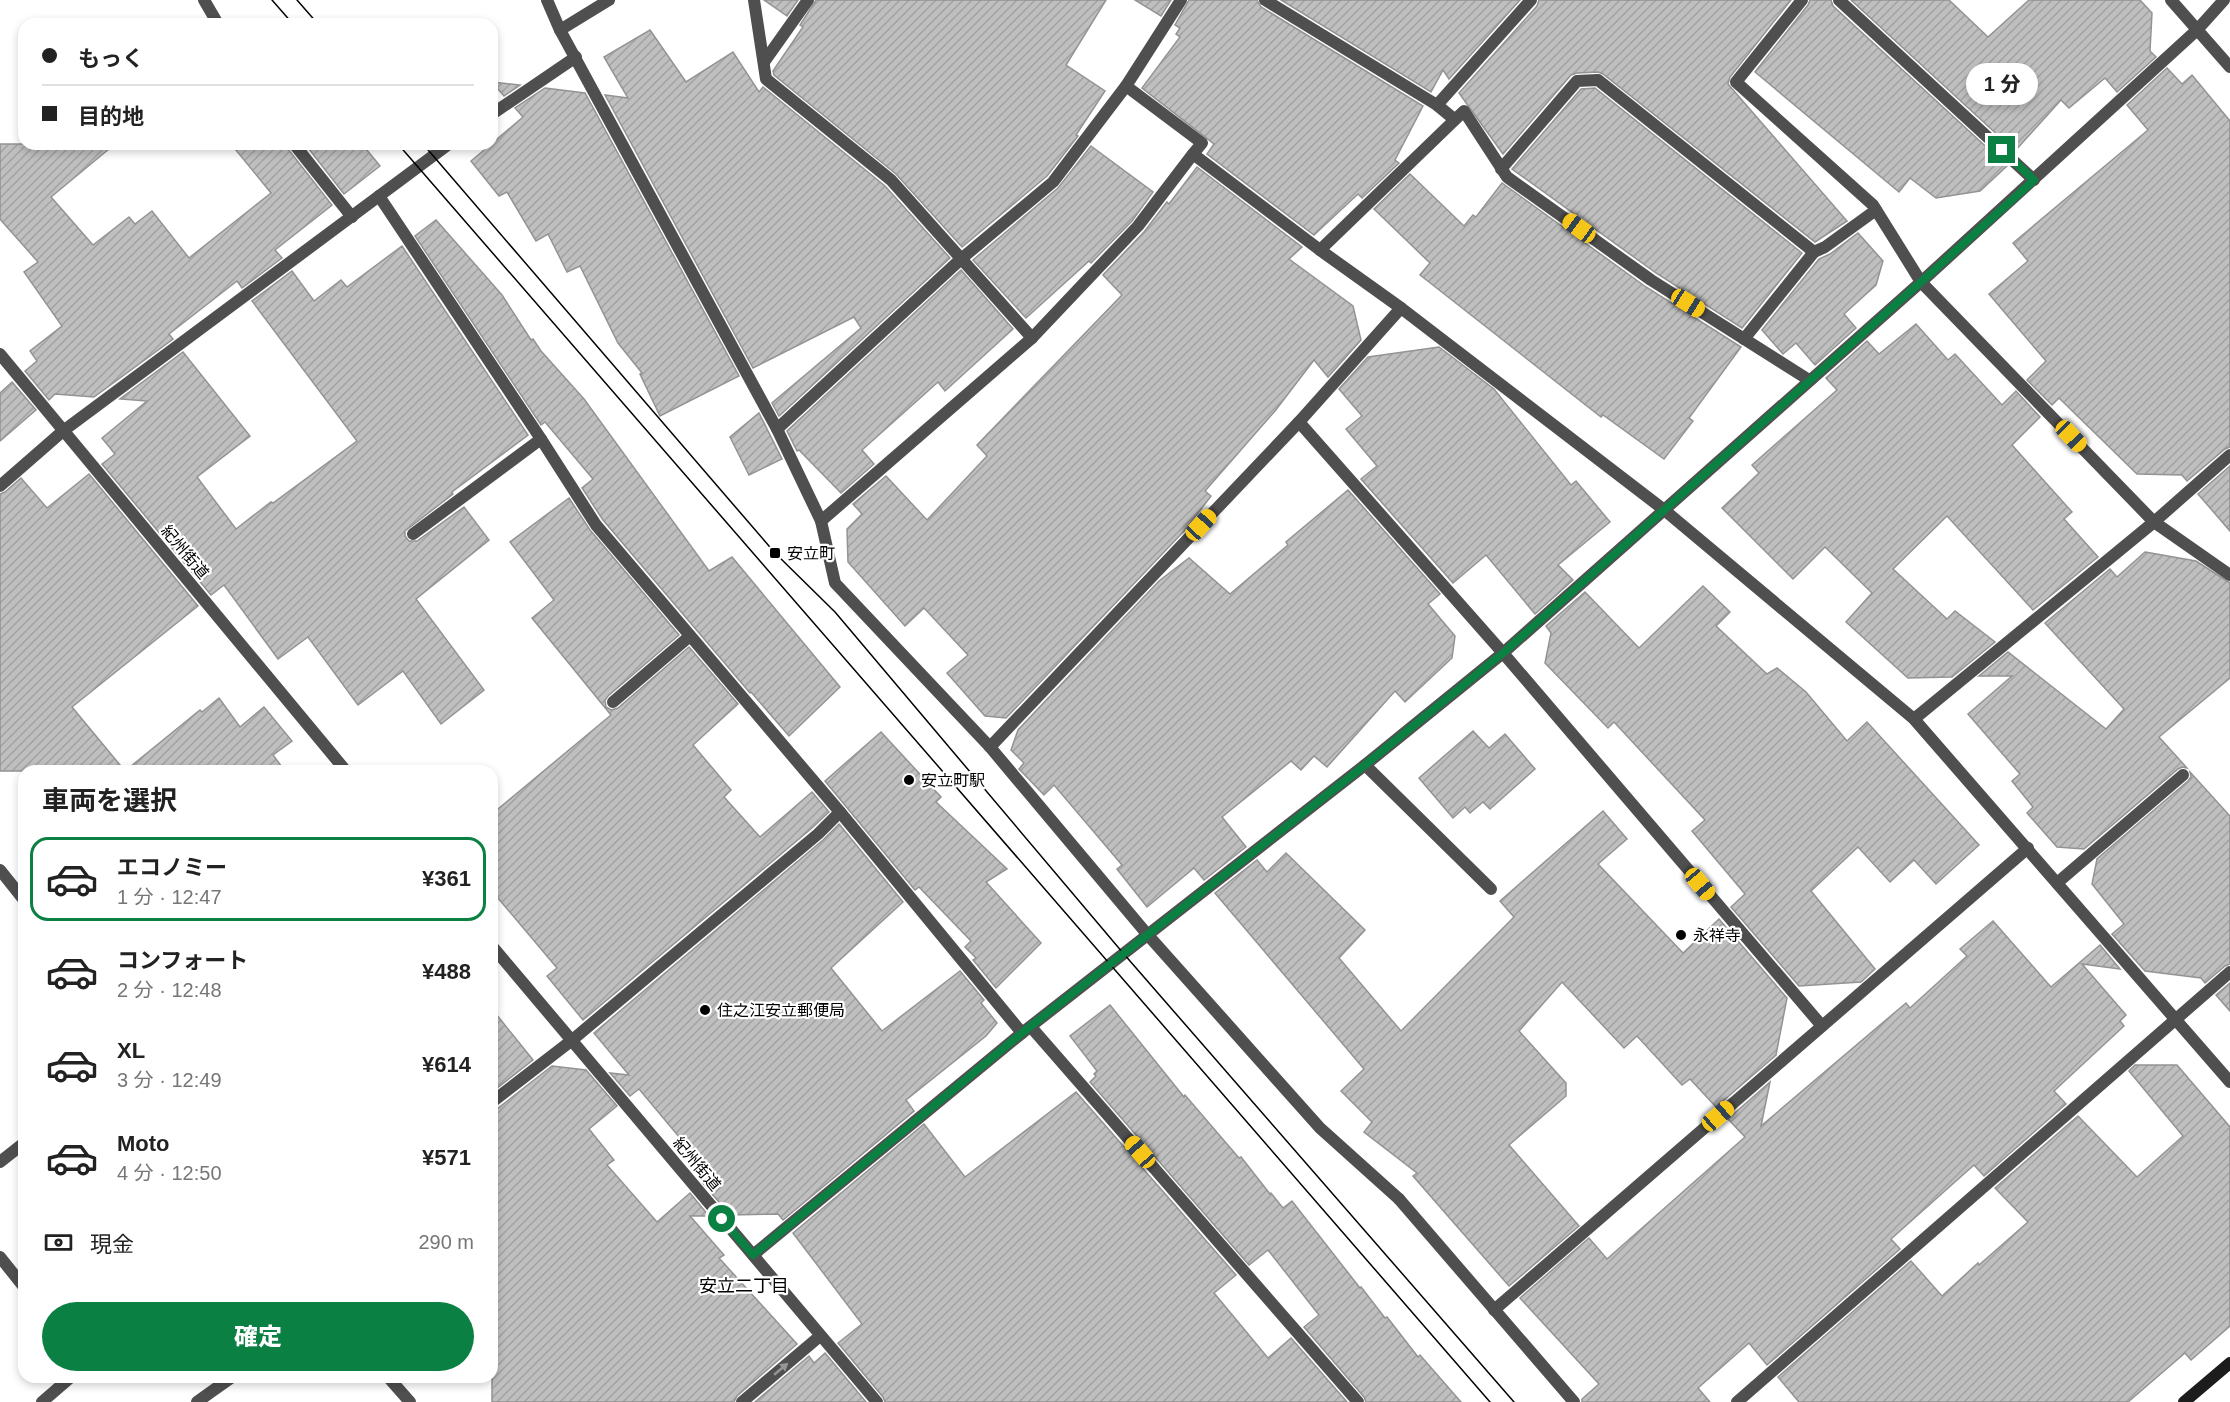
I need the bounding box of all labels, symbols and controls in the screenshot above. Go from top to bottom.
text: もっく [78,46,144,71]
callout: 1 分 [1966,63,2038,105]
text: 1 分 [1984,73,2020,95]
text: 目的地 [78,104,144,129]
route end [1988,136,2015,163]
car [1559,210,1599,246]
car [1668,286,1708,320]
car [2052,417,2090,455]
car [1182,506,1220,544]
street label: 紀州街道 [158,522,212,582]
place label: 安立町 [787,545,835,562]
marker: 安立町 [768,546,782,560]
place label: 安立町駅 [921,772,985,789]
marker: 安立町駅 [902,773,916,787]
text: 車両を選択 [42,786,177,816]
icon: car [45,852,99,906]
text: エコノミー [117,855,227,880]
car [1682,864,1718,904]
text: ¥361 [422,866,471,891]
text: 1 分 · 12:47 [117,886,222,908]
place label: 永祥寺 [1693,927,1741,944]
marker: 永祥寺 [1674,928,1688,942]
icon: car [45,945,99,999]
text: コンフォート [117,948,248,973]
text: ¥488 [422,959,471,984]
text: 2 分 · 12:48 [117,979,222,1001]
place label: 住之江安立郵便局 [717,1002,845,1019]
marker: 住之江安立郵便局 [698,1003,712,1017]
icon: car [45,1038,99,1092]
text: XL [117,1038,145,1063]
text: ¥614 [422,1052,471,1077]
text: 3 分 · 12:49 [117,1069,222,1091]
car [1699,1097,1737,1135]
icon: car [45,1131,99,1185]
text: Moto [117,1131,170,1156]
car [1121,1133,1159,1171]
street label: 紀州街道 [670,1134,724,1194]
text: ¥571 [422,1145,471,1170]
text: 4 分 · 12:50 [117,1162,222,1184]
route start [708,1205,735,1232]
icon: cash [42,1226,75,1259]
text: 290 m [418,1231,474,1253]
text: 現金 [90,1232,134,1257]
district label: 安立二丁目 [699,1276,789,1296]
button: 確定 [42,1302,474,1371]
one-way arrow [773,1363,788,1376]

